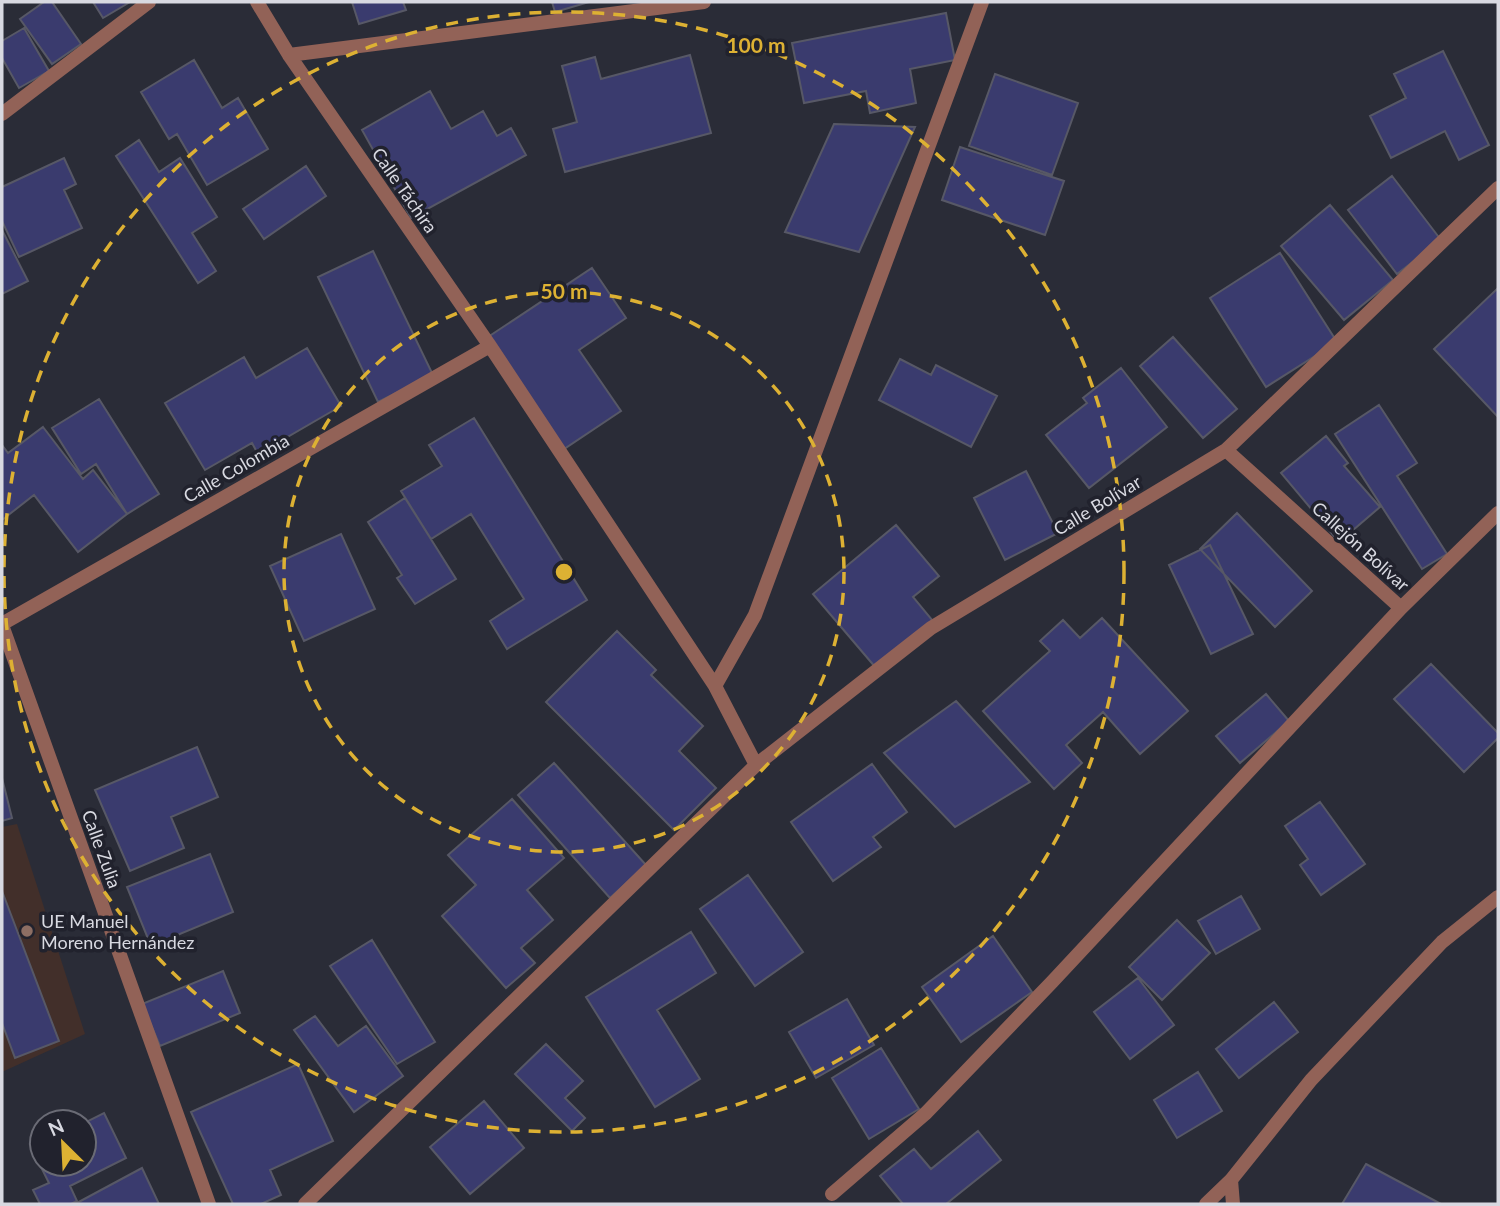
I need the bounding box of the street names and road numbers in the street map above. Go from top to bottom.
street label: Calle Táchira [368,143,442,237]
street label: Calle Colombia [179,429,293,507]
street label: Calle Bolívar [1049,470,1145,540]
street label: Callejón Bolívar [1308,497,1414,596]
street label: Calle Zulia [78,807,126,891]

